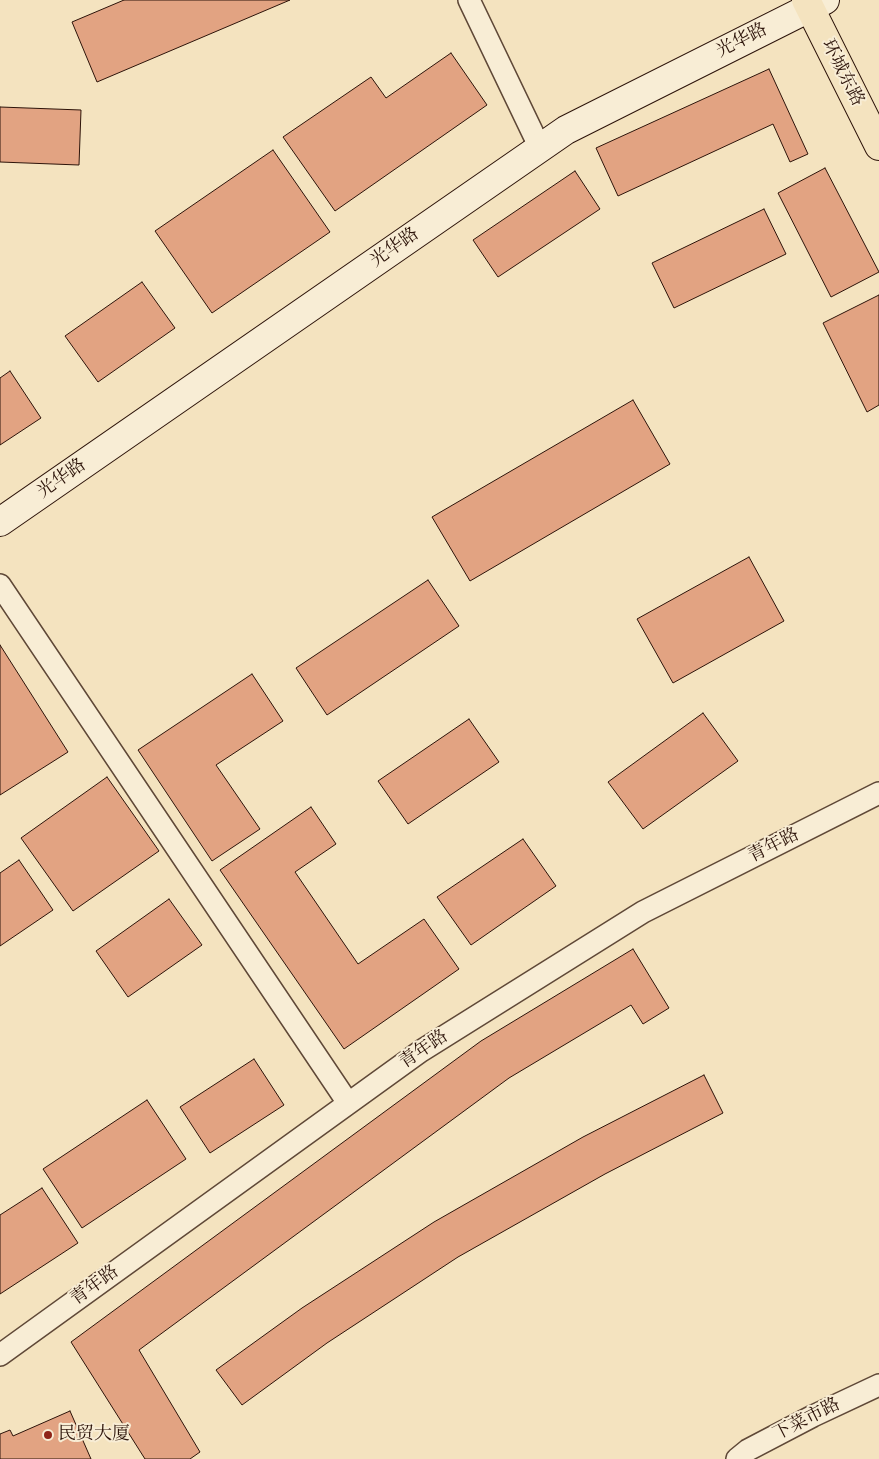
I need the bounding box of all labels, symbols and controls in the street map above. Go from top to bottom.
street label: 光华路 [713,19,771,63]
street label: 环城东路 [816,36,868,110]
street label: 光华路 [367,224,423,272]
street label: 光华路 [34,455,90,503]
street label: 青年路 [745,824,803,868]
street label: 青年路 [396,1026,452,1074]
street label: 青年路 [67,1261,123,1311]
street label: 下菜市路 [770,1394,844,1446]
place label: 民贸大厦 [58,1424,130,1446]
marker: 民贸大厦 [42,1429,54,1441]

